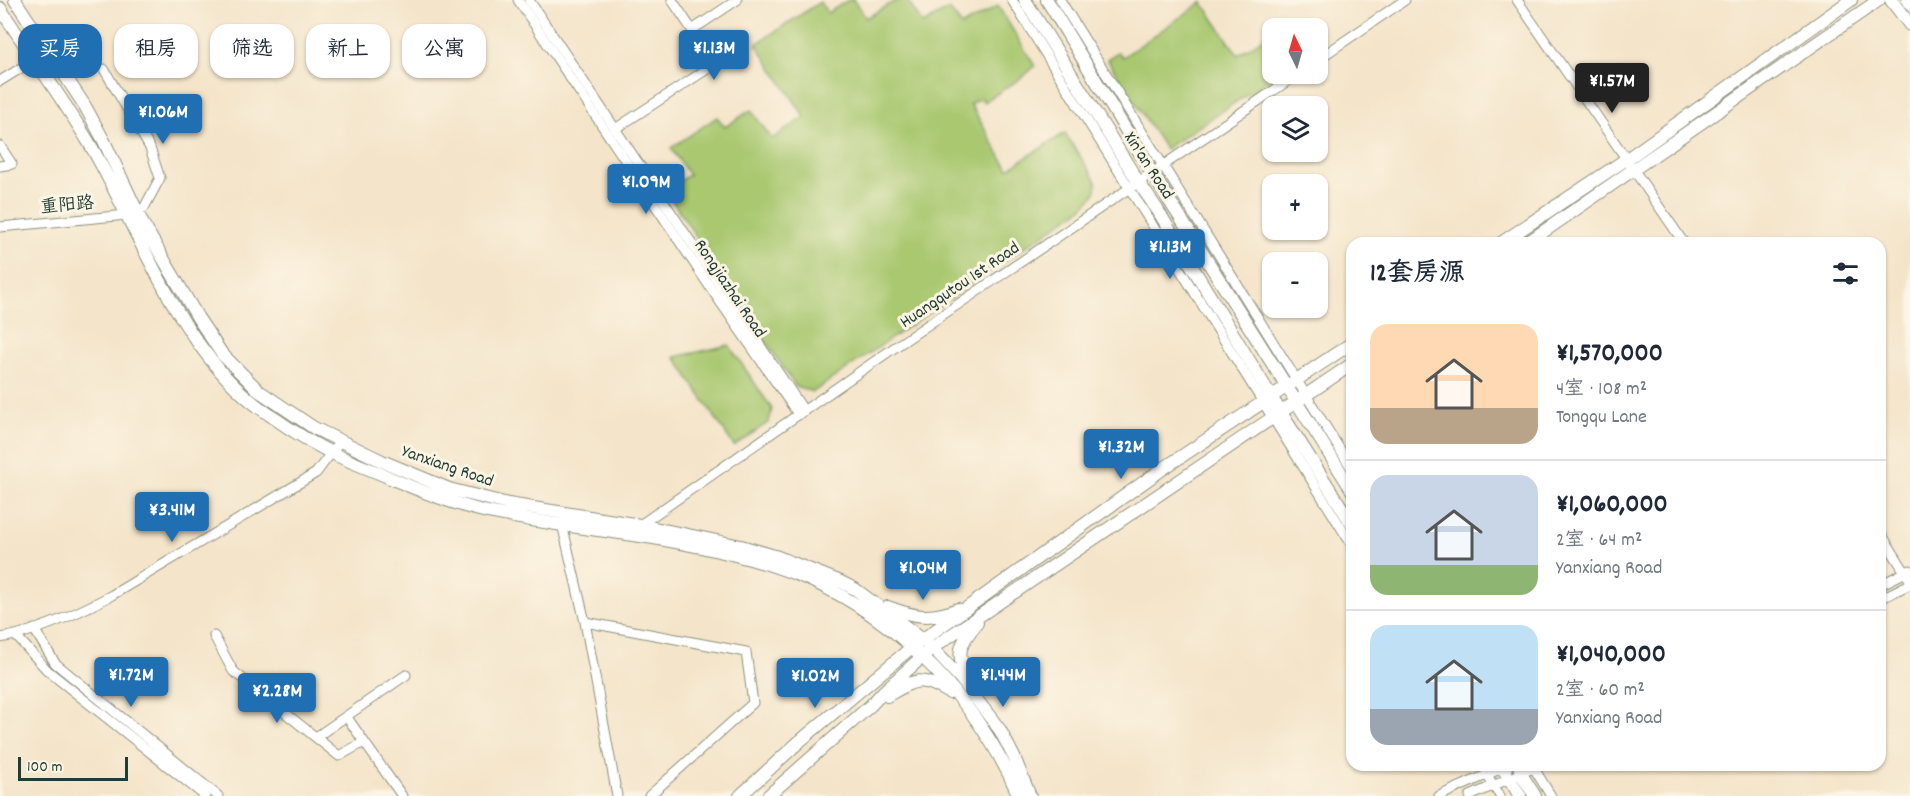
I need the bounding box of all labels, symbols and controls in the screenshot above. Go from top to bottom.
north arrow [1262,18,1328,84]
map controls [1262,18,1328,318]
chip: 买房 [18,24,102,78]
chip: 租房 [114,24,198,78]
chip: 筛选 [210,24,294,78]
chip: 新上 [306,24,390,78]
chip: 公寓 [402,24,486,78]
pin: ¥1.13M [665,30,763,81]
text: ¥1.13M [693,35,735,63]
pin: ¥1.57M [1563,63,1661,114]
text: ¥1.57M [1589,68,1635,96]
pin: ¥1.06M [114,94,212,145]
button: layers [1262,96,1328,162]
text: ¥1.06M [138,99,188,127]
street label: Xin'an Road [1117,128,1179,205]
pin: ¥1.09M [597,164,695,215]
text: ¥1.09M [621,169,671,197]
button: + [1262,174,1328,240]
street label: 重阳路 [39,192,95,221]
pin: ¥1.13M [1121,229,1219,280]
text: ¥1.13M [1149,234,1191,262]
street label: Rongjiazhai Road [687,235,771,344]
street label: Huangqutou 1st Road [895,237,1025,336]
button: − [1262,252,1328,318]
text: 12套房源 [1370,256,1465,293]
icon: filters [1829,257,1862,290]
text: ¥1,570,000 [1556,336,1663,373]
icon: home [1418,348,1490,420]
text: 4室 · 108 m² [1556,376,1647,404]
text: Tongqu Lane [1556,404,1647,432]
pin: ¥1.32M [1072,429,1170,480]
text: ¥1.32M [1098,434,1144,462]
street label: Yanxiang Road [398,440,497,495]
text: ¥1,060,000 [1556,487,1668,524]
pin: ¥3.41M [123,492,221,543]
text: ¥3.41M [149,497,195,525]
icon: home [1418,499,1490,571]
text: 2室 · 64 m² [1556,527,1642,555]
pin: ¥1.04M [874,550,972,601]
text: ¥1.04M [899,555,947,583]
text: Yanxiang Road [1556,555,1662,583]
text: ¥1,040,000 [1556,637,1666,674]
icon: home [1418,649,1490,721]
pin: ¥1.72M [82,657,180,708]
pin: ¥1.44M [954,657,1052,708]
pin: ¥1.02M [766,658,864,709]
text: ¥1.72M [108,662,154,690]
text: ¥1.44M [980,662,1026,690]
text: ¥1.02M [791,663,839,691]
pin: ¥2.28M [228,673,326,724]
text: 2室 · 60 m² [1556,677,1645,705]
text: ¥2.28M [252,678,302,706]
text: Yanxiang Road [1556,705,1662,733]
scale bar [18,754,128,782]
text: 100 m [27,756,63,779]

